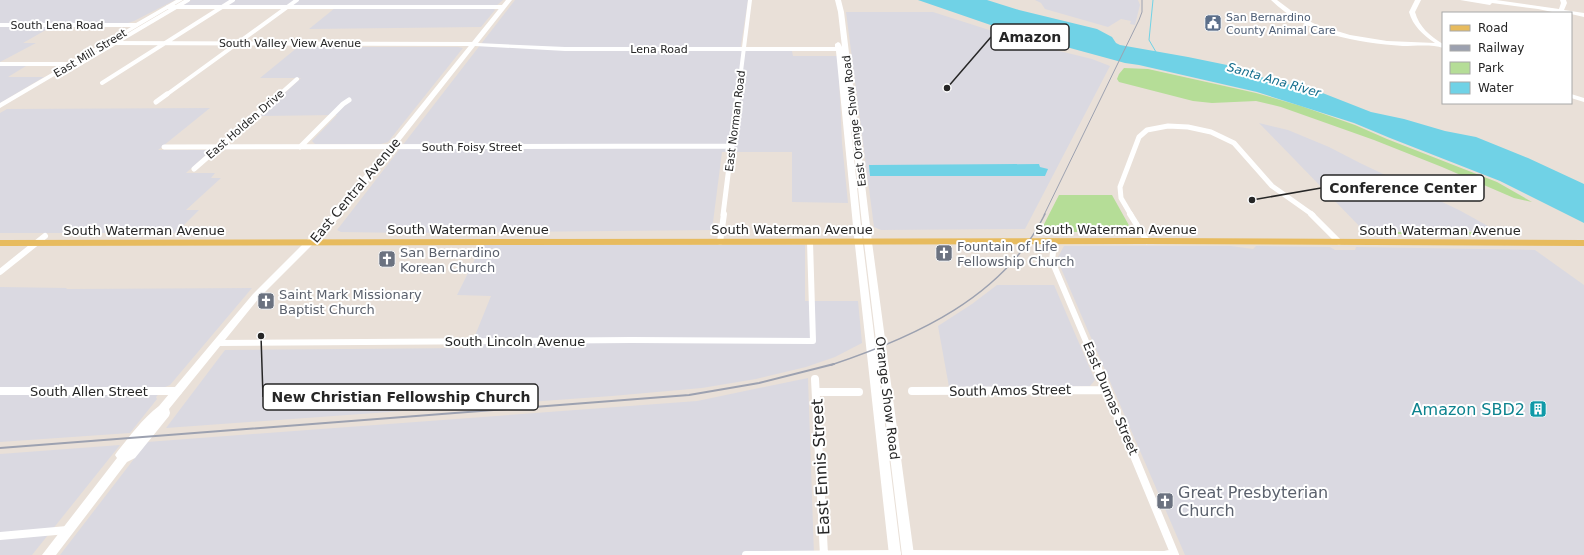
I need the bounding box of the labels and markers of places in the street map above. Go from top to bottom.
place label: San Bernardino County Animal Care [1226,11,1336,37]
public building icon: San Bernardino County Animal Care [1203,13,1223,33]
callout: Amazon [991,24,1069,50]
callout: Conference Center [1321,175,1484,201]
place label: Fountain of Life Fellowship Church [957,239,1075,269]
church icon: Fountain of Life Fellowship Church [934,243,954,263]
place label: San Bernardino Korean Church [400,245,500,275]
church icon: San Bernardino Korean Church [377,249,397,269]
place label: Saint Mark Missionary Baptist Church [279,287,422,317]
church icon: Saint Mark Missionary Baptist Church [256,291,276,311]
callout: New Christian Fellowship Church [263,384,538,410]
building icon: Amazon SBD2 [1528,399,1548,419]
place label: Amazon SBD2 [1412,400,1525,419]
place label: Great Presbyterian Church [1178,483,1328,520]
church icon: Great Presbyterian Church [1155,491,1175,511]

